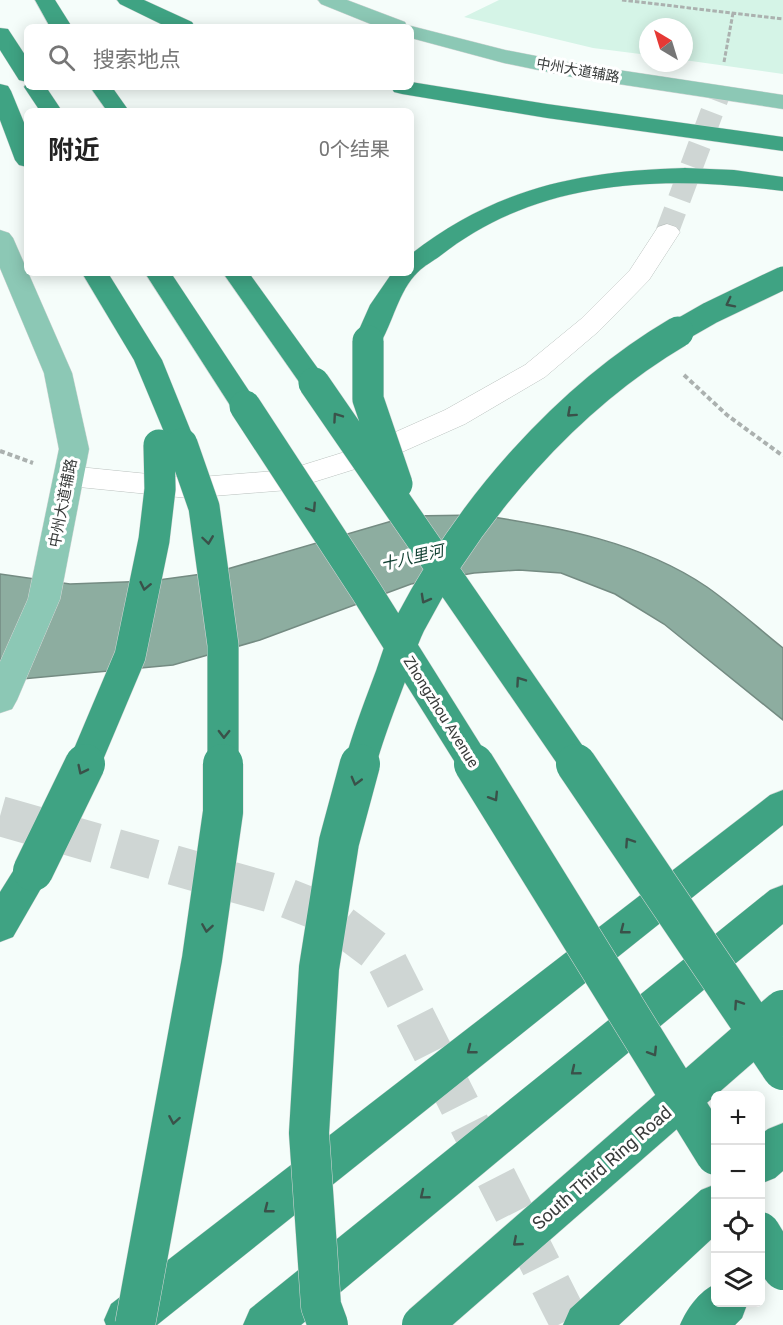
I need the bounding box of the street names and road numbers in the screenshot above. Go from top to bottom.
street label: 中州大道辅路 [535,55,621,85]
street label: 中州大道辅路 [46,457,80,549]
street label: Zhongzhou Avenue [400,653,483,771]
street label: South Third Ring Road [528,1101,676,1234]

